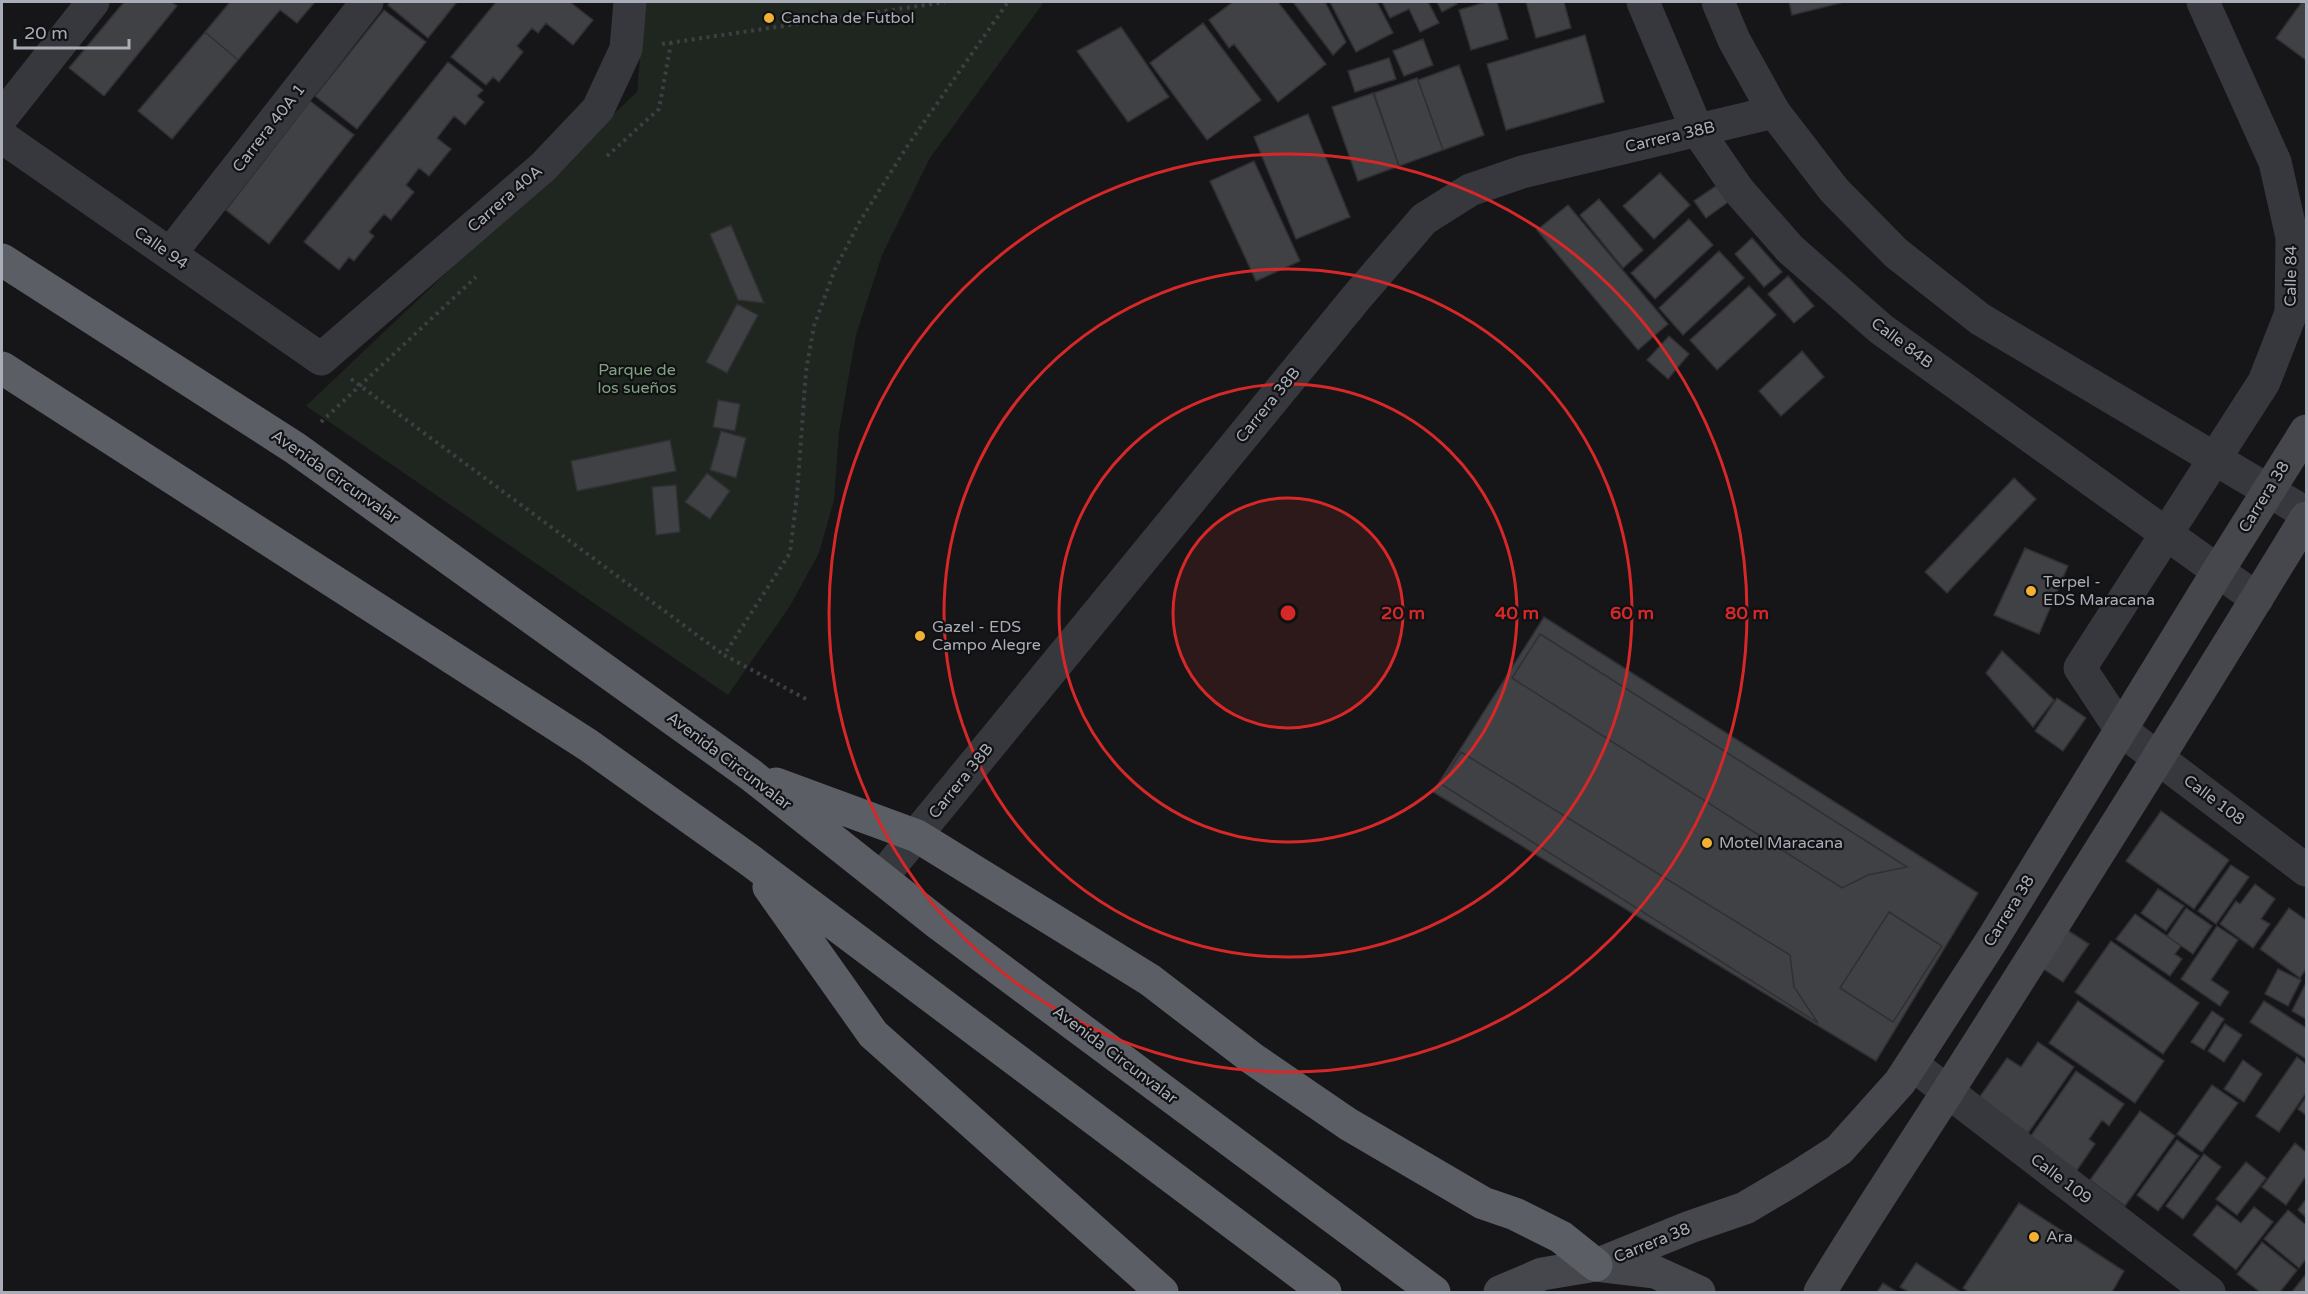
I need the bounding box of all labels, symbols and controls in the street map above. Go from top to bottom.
place label: Cancha de Futbol [781,8,914,28]
marker: Cancha de Futbol [762,11,776,25]
scale bar [15,12,129,50]
text: 20 m [24,22,68,44]
street label: Carrera 40A 1 [228,80,310,176]
street label: Carrera 38B [1623,117,1717,157]
street label: Carrera 40A [464,161,547,237]
street label: Calle 94 [130,222,192,274]
street label: Calle 84 [2280,245,2302,307]
street label: Calle 84B [1867,313,1937,373]
park label: Parque de los sueños [597,360,677,398]
street label: Carrera 38B [1231,363,1305,447]
street label: Avenida Circunvalar [267,425,403,529]
street label: Carrera 38 [2234,458,2294,536]
place label: Terpel - EDS Maracana [2043,572,2155,610]
marker: Terpel - EDS Maracana [2024,584,2038,598]
text: 20 m [1381,602,1425,624]
text: 40 m [1495,602,1539,624]
text: 60 m [1610,602,1654,624]
text: 80 m [1725,602,1769,624]
centre of rings [1278,603,1298,623]
place label: Gazel - EDS Campo Alegre [932,617,1041,655]
marker: Gazel - EDS Campo Alegre [913,629,927,643]
street label: Avenida Circunvalar [663,708,796,815]
street label: Carrera 38B [924,739,998,823]
street label: Calle 108 [2179,771,2249,829]
place label: Motel Maracana [1719,833,1843,853]
marker: Motel Maracana [1700,836,1714,850]
street label: Carrera 38 [1979,872,2039,950]
street label: Avenida Circunvalar [1049,1002,1182,1109]
street label: Calle 109 [2026,1150,2096,1208]
street label: Carrera 38 [1611,1219,1693,1267]
place label: Ara [2046,1227,2073,1247]
marker: Ara [2027,1230,2041,1244]

